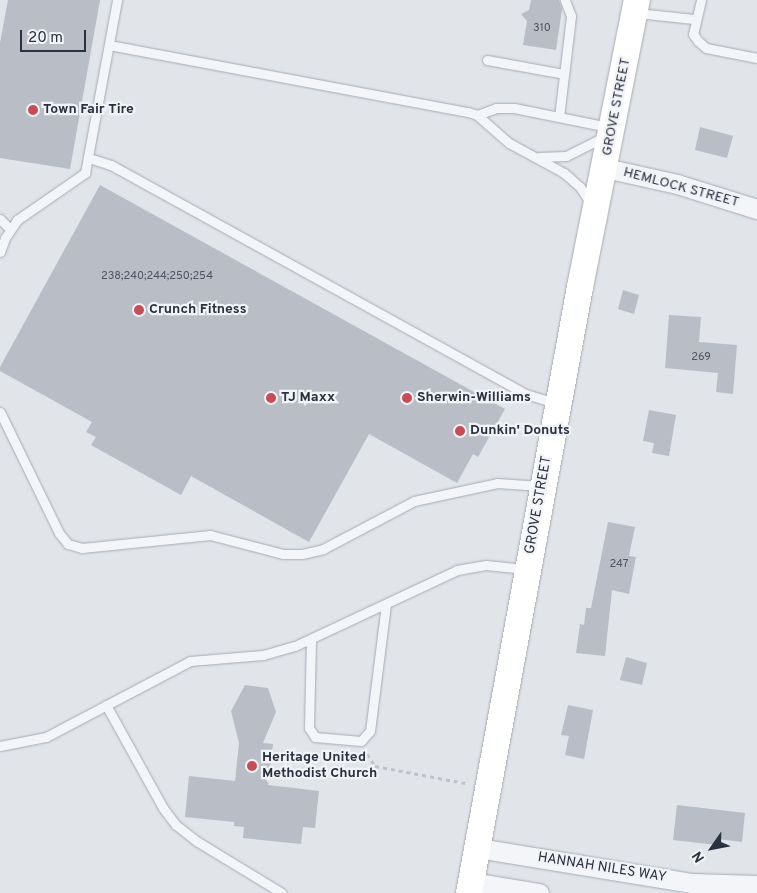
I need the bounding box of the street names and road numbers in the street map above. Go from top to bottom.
street label: GROVE STREET [599,57,635,157]
street label: HEMLOCK STREET [621,164,741,212]
street label: GROVE STREET [522,455,556,555]
street label: HANNAH NILES WAY [536,850,668,886]

